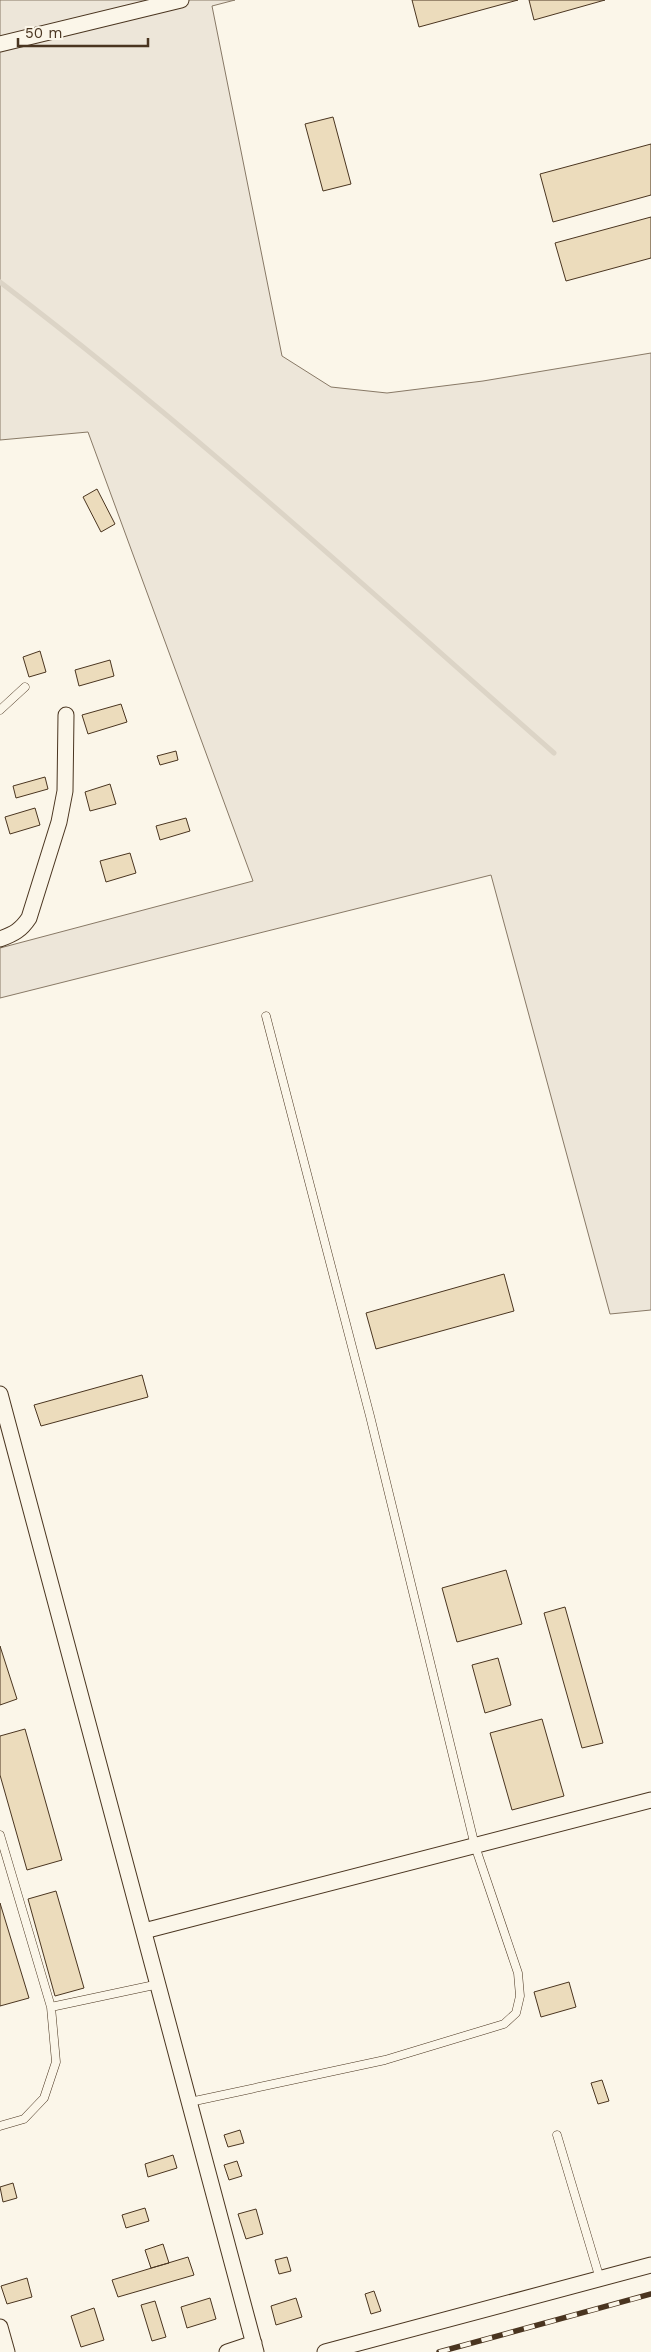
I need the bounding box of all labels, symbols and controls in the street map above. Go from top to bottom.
scale bar [18,15,148,47]
text: 50 m [25,24,62,42]

